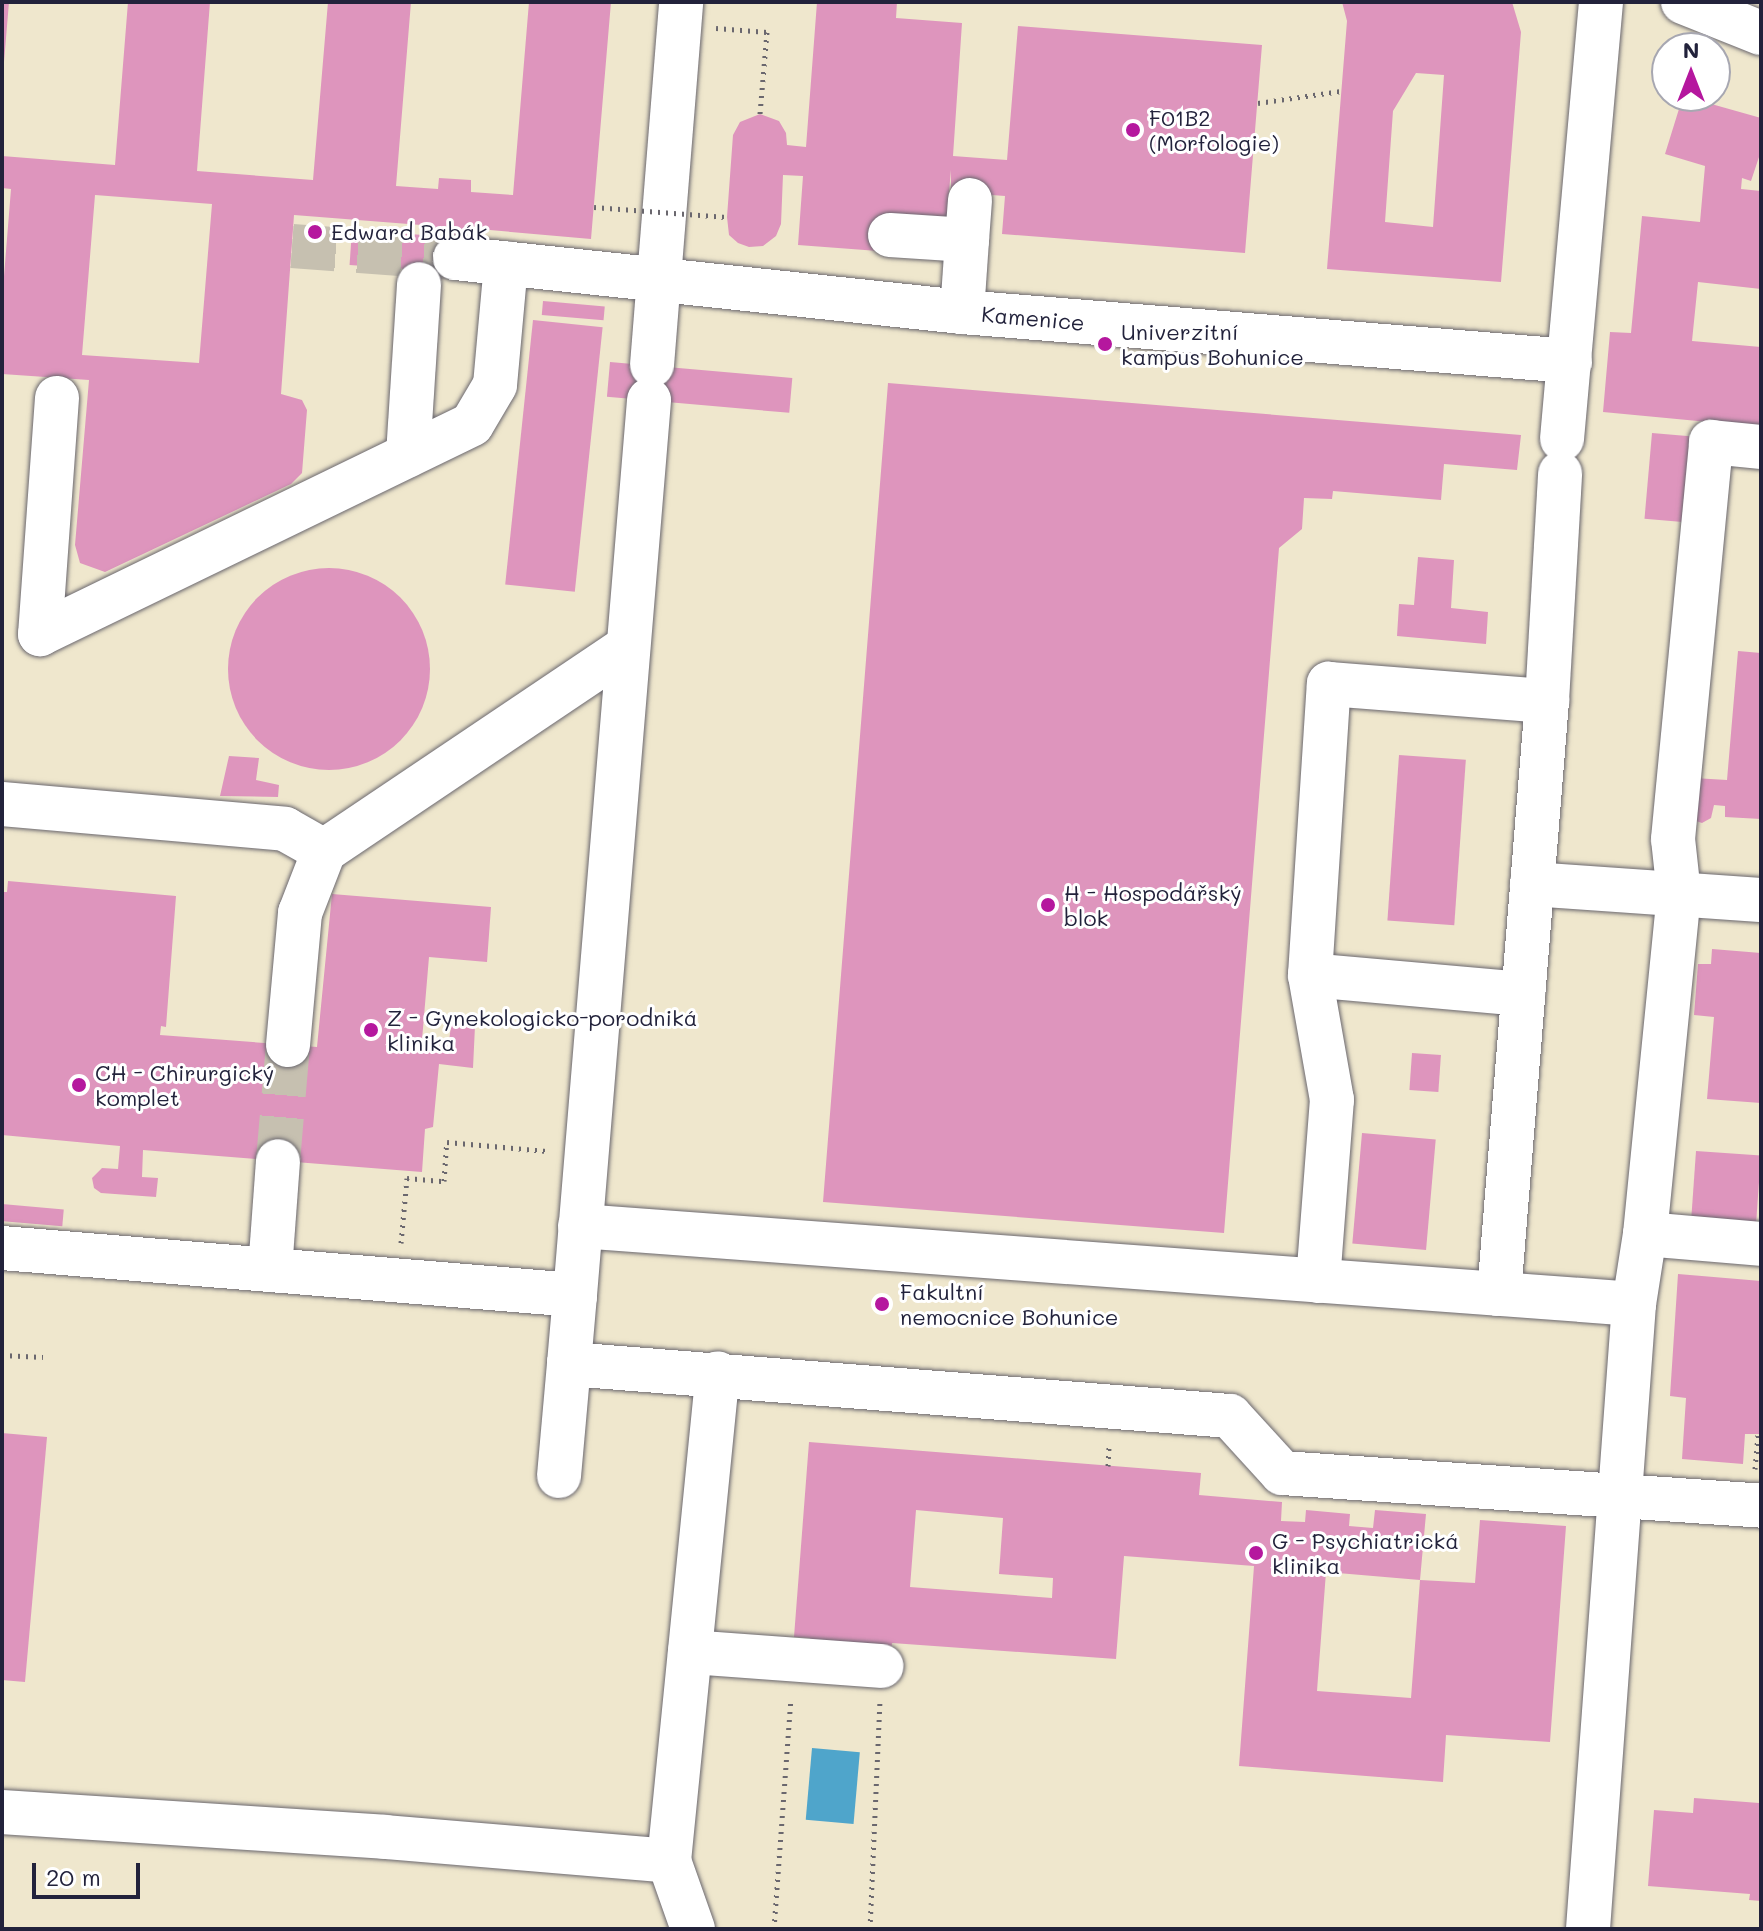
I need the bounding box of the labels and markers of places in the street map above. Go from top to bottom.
place label: F01B2 (Morfologie) [1149,104,1279,156]
marker: F01B2 (Morfologie) [1124,121,1142,139]
place label: Edward Babák [331,219,487,245]
marker: Edward Babák [306,223,324,241]
place label: Univerzitní kampus Bohunice [1121,318,1304,370]
marker: Univerzitní kampus Bohunice [1096,335,1114,353]
place label: H - Hospodářský blok [1064,879,1242,930]
marker: H - Hospodářský blok [1039,896,1057,914]
place label: Z - Gynekologicko-porodniká klinika [387,1004,697,1056]
marker: Z - Gynekologicko-porodniká klinika [362,1021,380,1039]
place label: CH - Chirurgický komplet [95,1059,274,1110]
marker: CH - Chirurgický komplet [70,1076,88,1094]
place label: Fakultní nemocnice Bohunice [900,1278,1118,1330]
marker: Fakultní nemocnice Bohunice [871,1293,893,1315]
place label: G - Psychiatrická klinika [1272,1527,1459,1578]
marker: G - Psychiatrická klinika [1247,1544,1265,1562]

